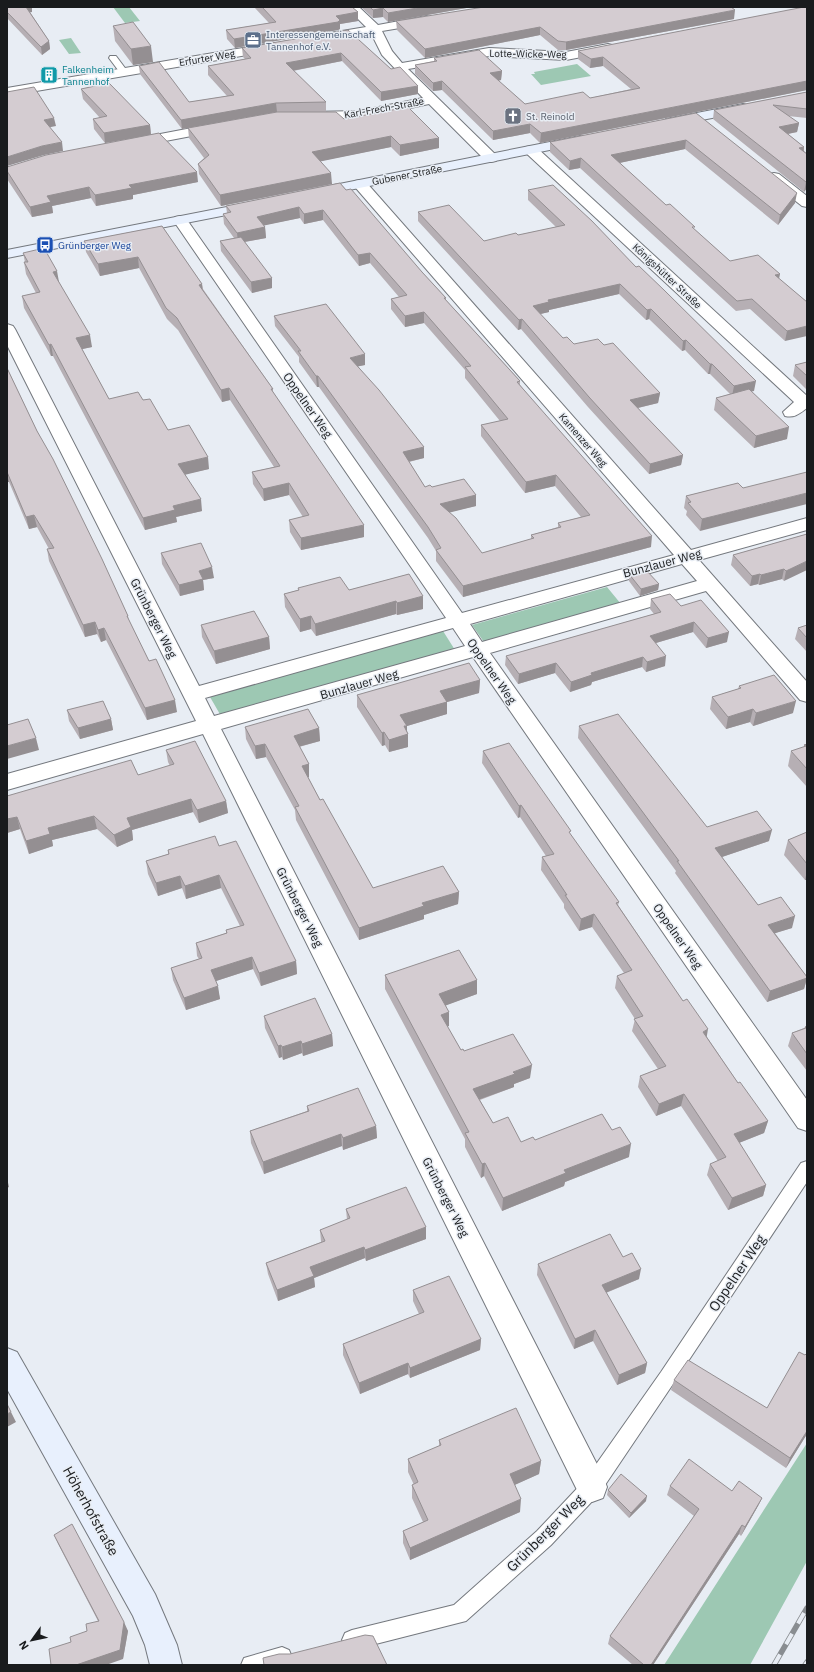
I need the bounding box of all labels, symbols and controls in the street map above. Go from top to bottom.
place label: Interessengemeinschaft Tannenhof e.V. [266,28,376,53]
office icon: Interessengemeinschaft Tannenhof e.V. [243,30,263,50]
street label: Erfurter Weg [178,47,237,69]
street label: Lotte-Wicke-Weg [489,47,568,61]
place label: Falkenheim Tannenhof [62,63,114,88]
building icon: Falkenheim Tannenhof [39,65,59,85]
street label: Karl-Frech-Straße [343,94,426,121]
church icon: St. Reinold [503,106,523,126]
place label: St. Reinold [526,110,574,123]
street label: Gubener Straße [371,162,444,188]
bus stop icon: Grünberger Weg [35,235,55,255]
place label: Grünberger Weg [58,239,132,252]
street label: Königshütter Straße [630,241,705,312]
street label: Oppelner Weg [280,369,336,441]
street label: Kamenzer Weg [556,410,610,470]
street label: Bunzlauer Weg [621,545,704,581]
street label: Grünberger Weg [127,576,181,661]
street label: Oppelner Weg [464,635,520,707]
street label: Bunzlauer Weg [318,665,401,702]
street label: Grünberger Weg [273,865,327,950]
street label: Oppelner Weg [650,900,706,972]
street label: Grünberger Weg [419,1155,473,1240]
street label: Oppelner Weg [705,1231,770,1315]
street label: Höherhofstraße [59,1463,123,1559]
street label: Grünberger Weg [503,1490,588,1575]
north arrow [12,1620,52,1660]
text: N [16,1638,32,1653]

